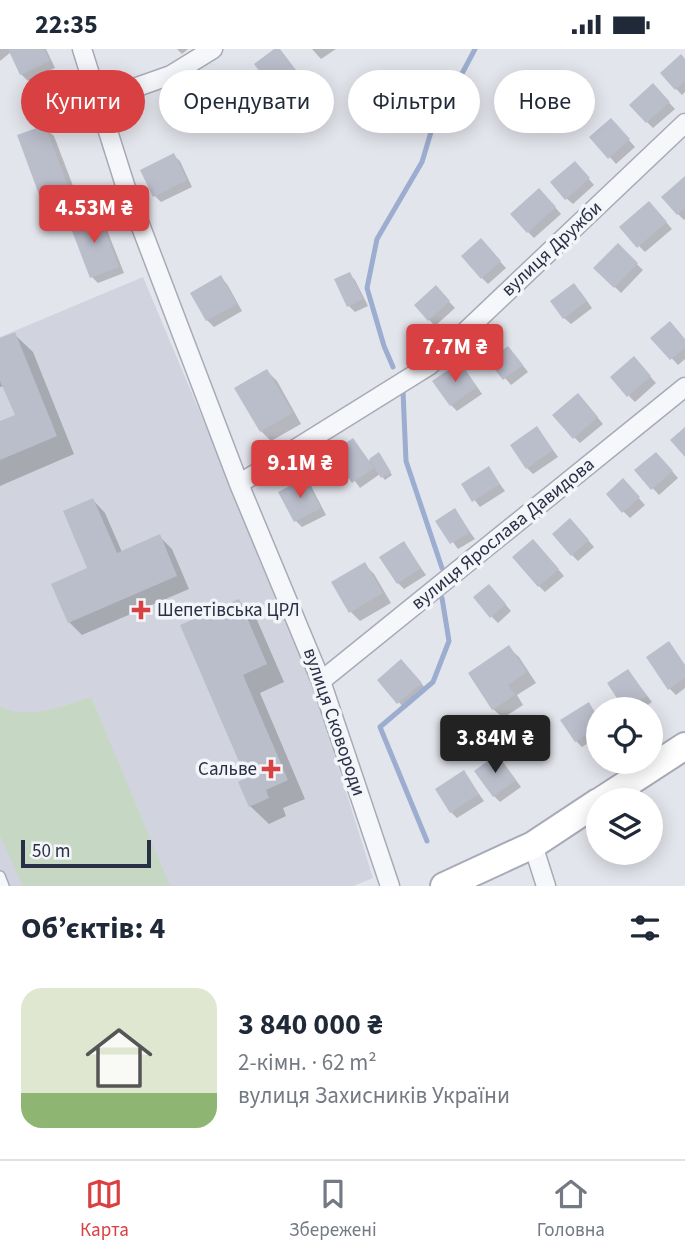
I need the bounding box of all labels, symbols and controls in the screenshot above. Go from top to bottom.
text: 22:35 [35,6,98,43]
chip: Купити [21,70,145,133]
chip: Орендувати [159,70,334,133]
chip: Фільтри [348,70,480,133]
chip: Нове [494,70,595,133]
pin: 4.53M ₴ [29,185,159,245]
text: 4.53M ₴ [55,191,133,224]
street label: вулиця Дружби [496,195,608,303]
pin: 7.7M ₴ [398,325,512,384]
text: 7.7M ₴ [422,330,488,363]
pin: 9.1M ₴ [243,441,357,500]
text: 9.1M ₴ [267,446,333,479]
street label: вулиця Ярослава Давидова [406,452,600,616]
place label: Шепетівська ЦРЛ [157,597,300,624]
marker: Шепетівська ЦРЛ [131,600,151,620]
street label: вулиця Сковороди [296,644,372,800]
map controls [586,697,663,865]
button: locate [586,697,663,774]
pin: 3.84M ₴ [430,715,560,775]
text: 3.84M ₴ [456,721,534,754]
place label: Сальве [198,756,257,783]
marker: Сальве [263,761,279,777]
button: layers [586,788,663,865]
scale bar [21,837,150,869]
text: 50 m [32,838,70,865]
text: Об’єктів: 4 [21,907,165,950]
icon: filters [626,909,664,947]
text: 3 840 000 ₴ [238,1003,383,1046]
icon: home [77,1016,161,1100]
text: 2-кімн. · 62 m² [238,1046,377,1079]
text: вулиця Захисників України [238,1079,510,1112]
tab: Карта [80,1175,129,1244]
tab: Збережені [289,1175,377,1244]
tab: Головна [537,1175,605,1244]

